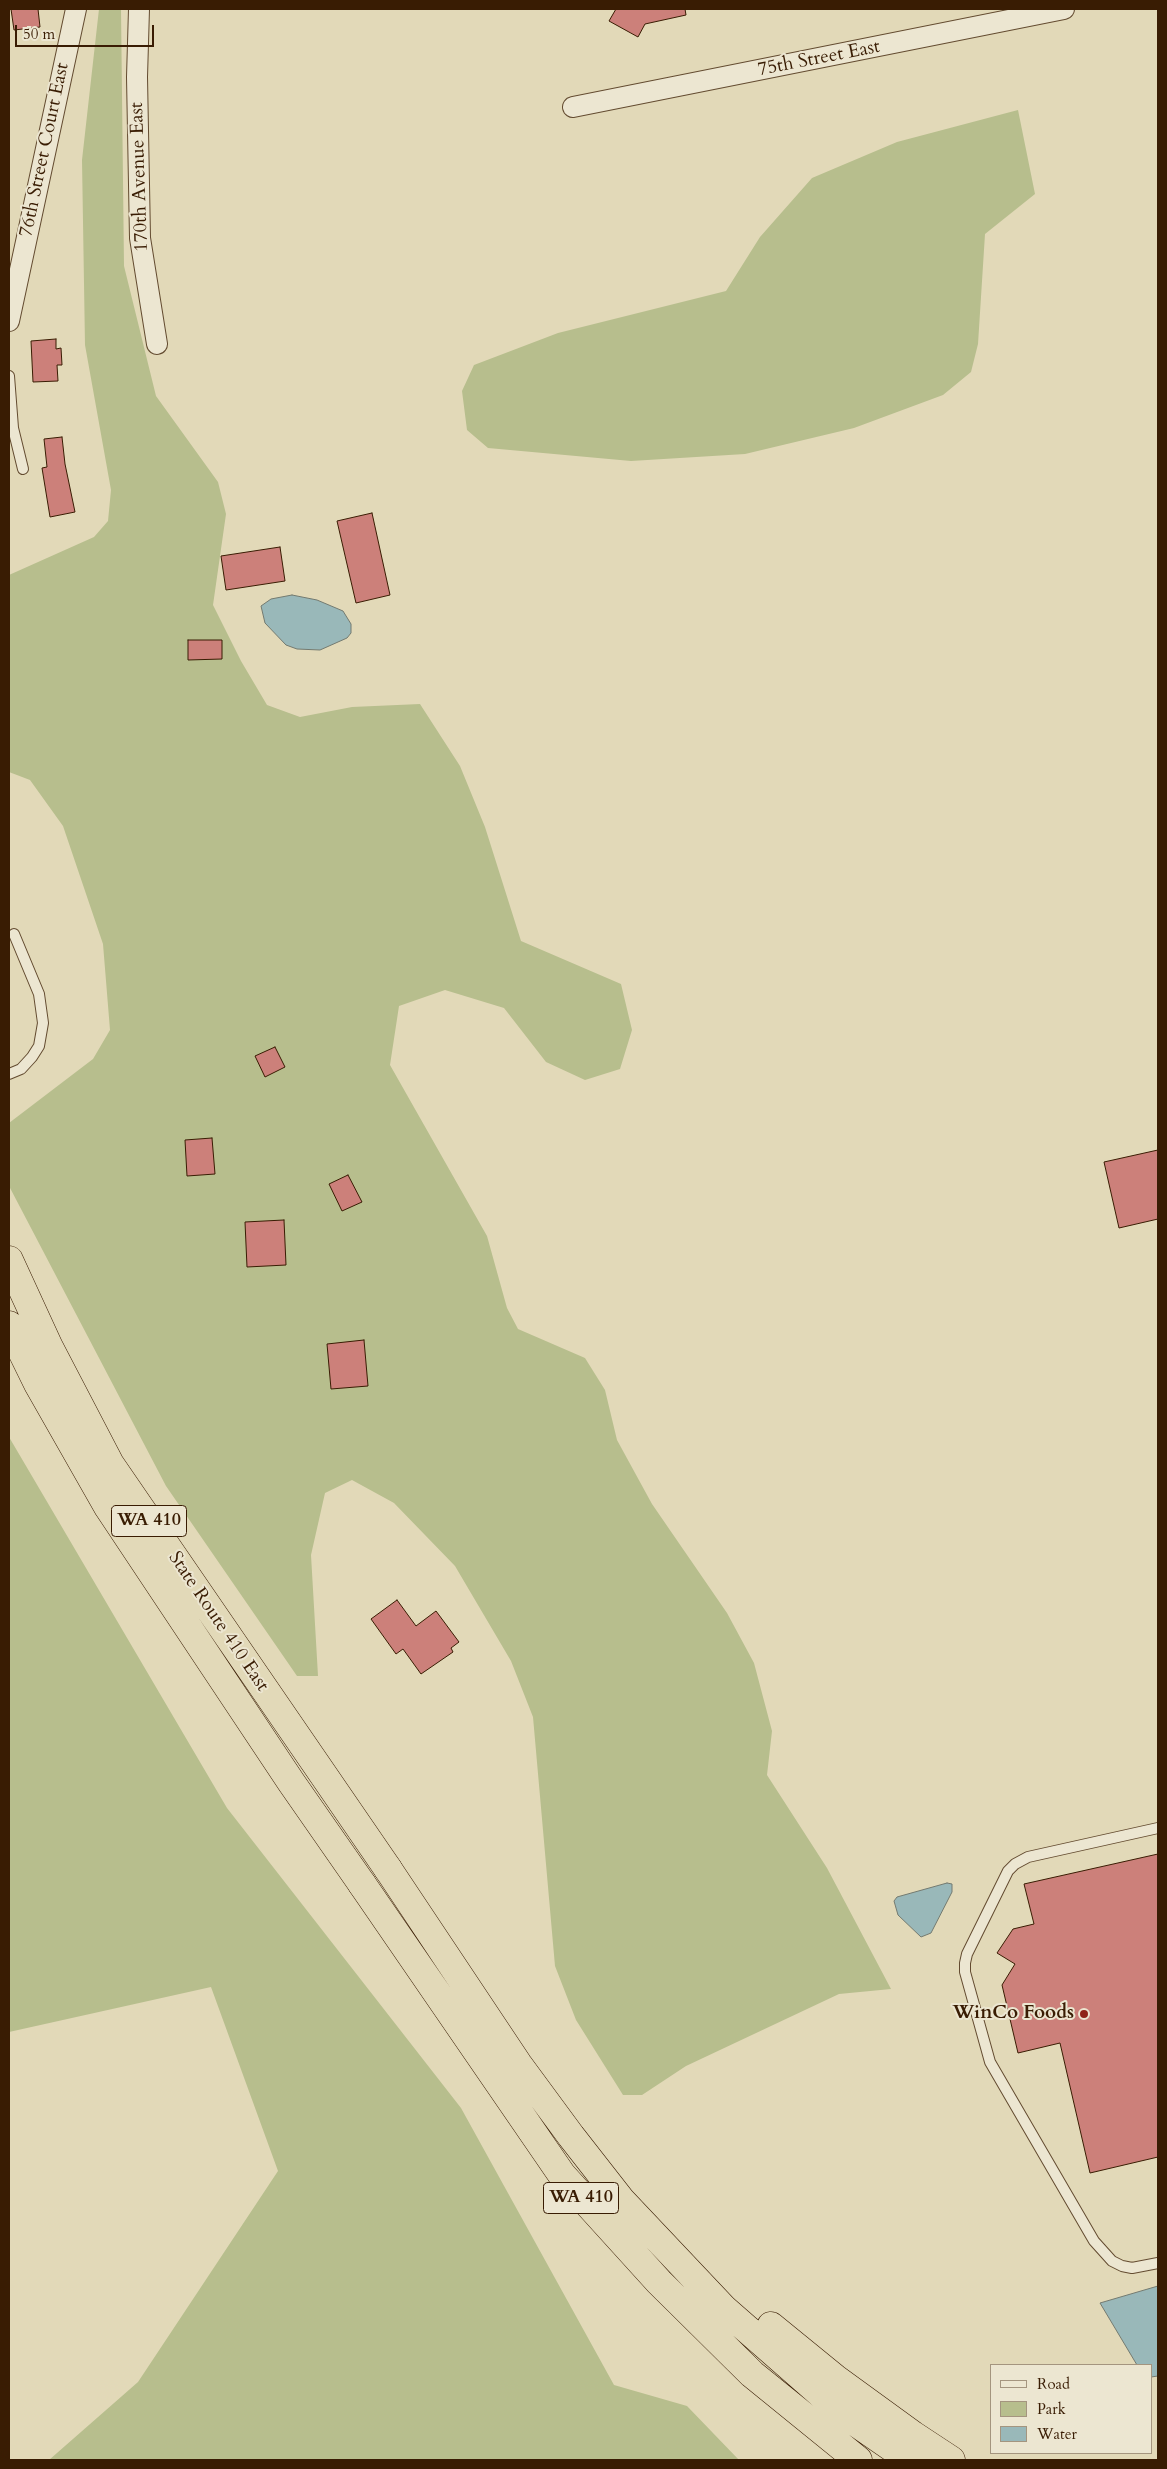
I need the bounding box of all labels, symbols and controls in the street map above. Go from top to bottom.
scale bar [18,15,156,47]
text: 50 m [23,24,55,44]
street label: 75th Street East [756,36,882,82]
street label: 76th Street Court East [15,61,75,239]
street label: 170th Avenue East [126,102,154,252]
road number: WA 410 [112,1505,186,1536]
street label: State Route 410 East [163,1548,273,1696]
place label: WinCo Foods [953,2003,1074,2025]
marker: WinCo Foods [1078,2008,1090,2020]
road number: WA 410 [544,2182,618,2214]
legend [990,2364,1152,2454]
text: Road [1037,2374,1070,2394]
text: Park [1037,2399,1066,2419]
text: Water [1037,2424,1077,2444]

